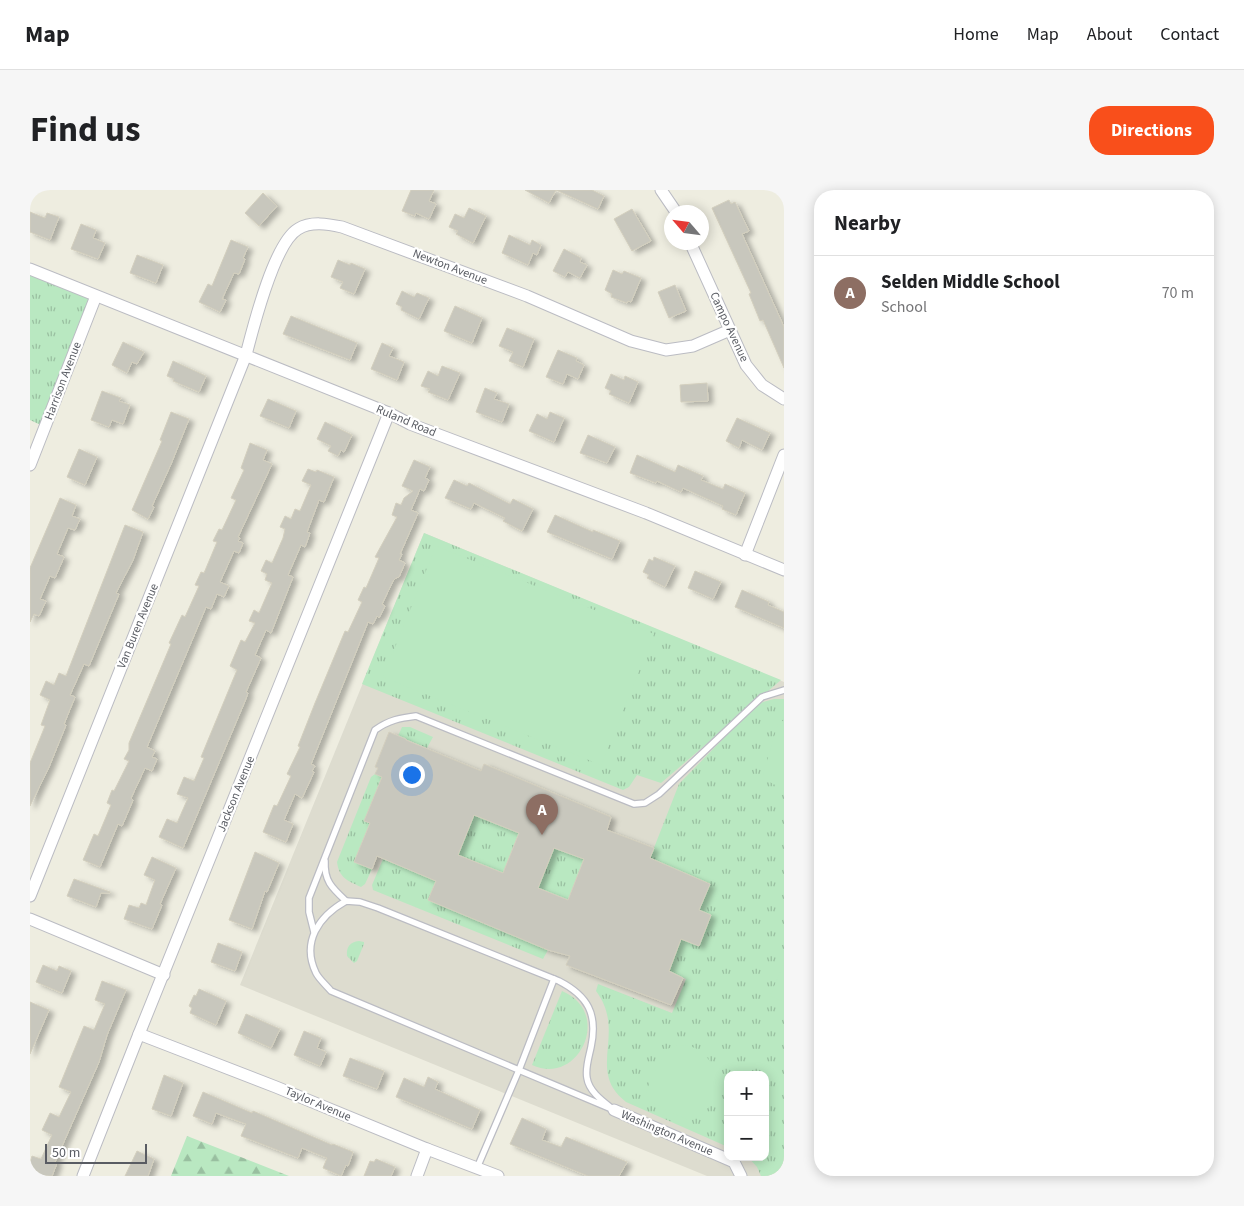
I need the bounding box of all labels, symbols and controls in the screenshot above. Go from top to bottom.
text: Map [25,17,70,52]
text: Home [953,22,999,47]
text: Map [1027,22,1059,47]
text: About [1087,22,1132,47]
text: Contact [1160,22,1219,47]
text: Find us [30,105,140,155]
button: Directions [1089,106,1214,155]
north arrow [664,205,709,250]
text: Nearby [834,208,901,238]
street label: Newton Avenue [410,245,490,289]
text: Selden Middle School [881,269,1060,296]
text: A [845,282,855,304]
text: 70 m [1162,282,1194,304]
street label: Campo Avenue [705,289,753,365]
text: School [881,296,927,318]
street label: Harrison Avenue [40,339,86,423]
street label: Ruland Road [373,401,439,441]
street label: Van Buren Avenue [113,581,163,671]
street label: Jackson Avenue [213,753,259,835]
your location [399,762,425,788]
pin: A [526,794,558,835]
map controls [724,1071,769,1161]
button: + [724,1071,769,1116]
street label: Taylor Avenue [282,1082,354,1126]
street label: Washington Avenue [618,1106,716,1160]
button: − [724,1116,769,1161]
scale bar [45,1141,148,1164]
text: 50 m [52,1143,80,1163]

